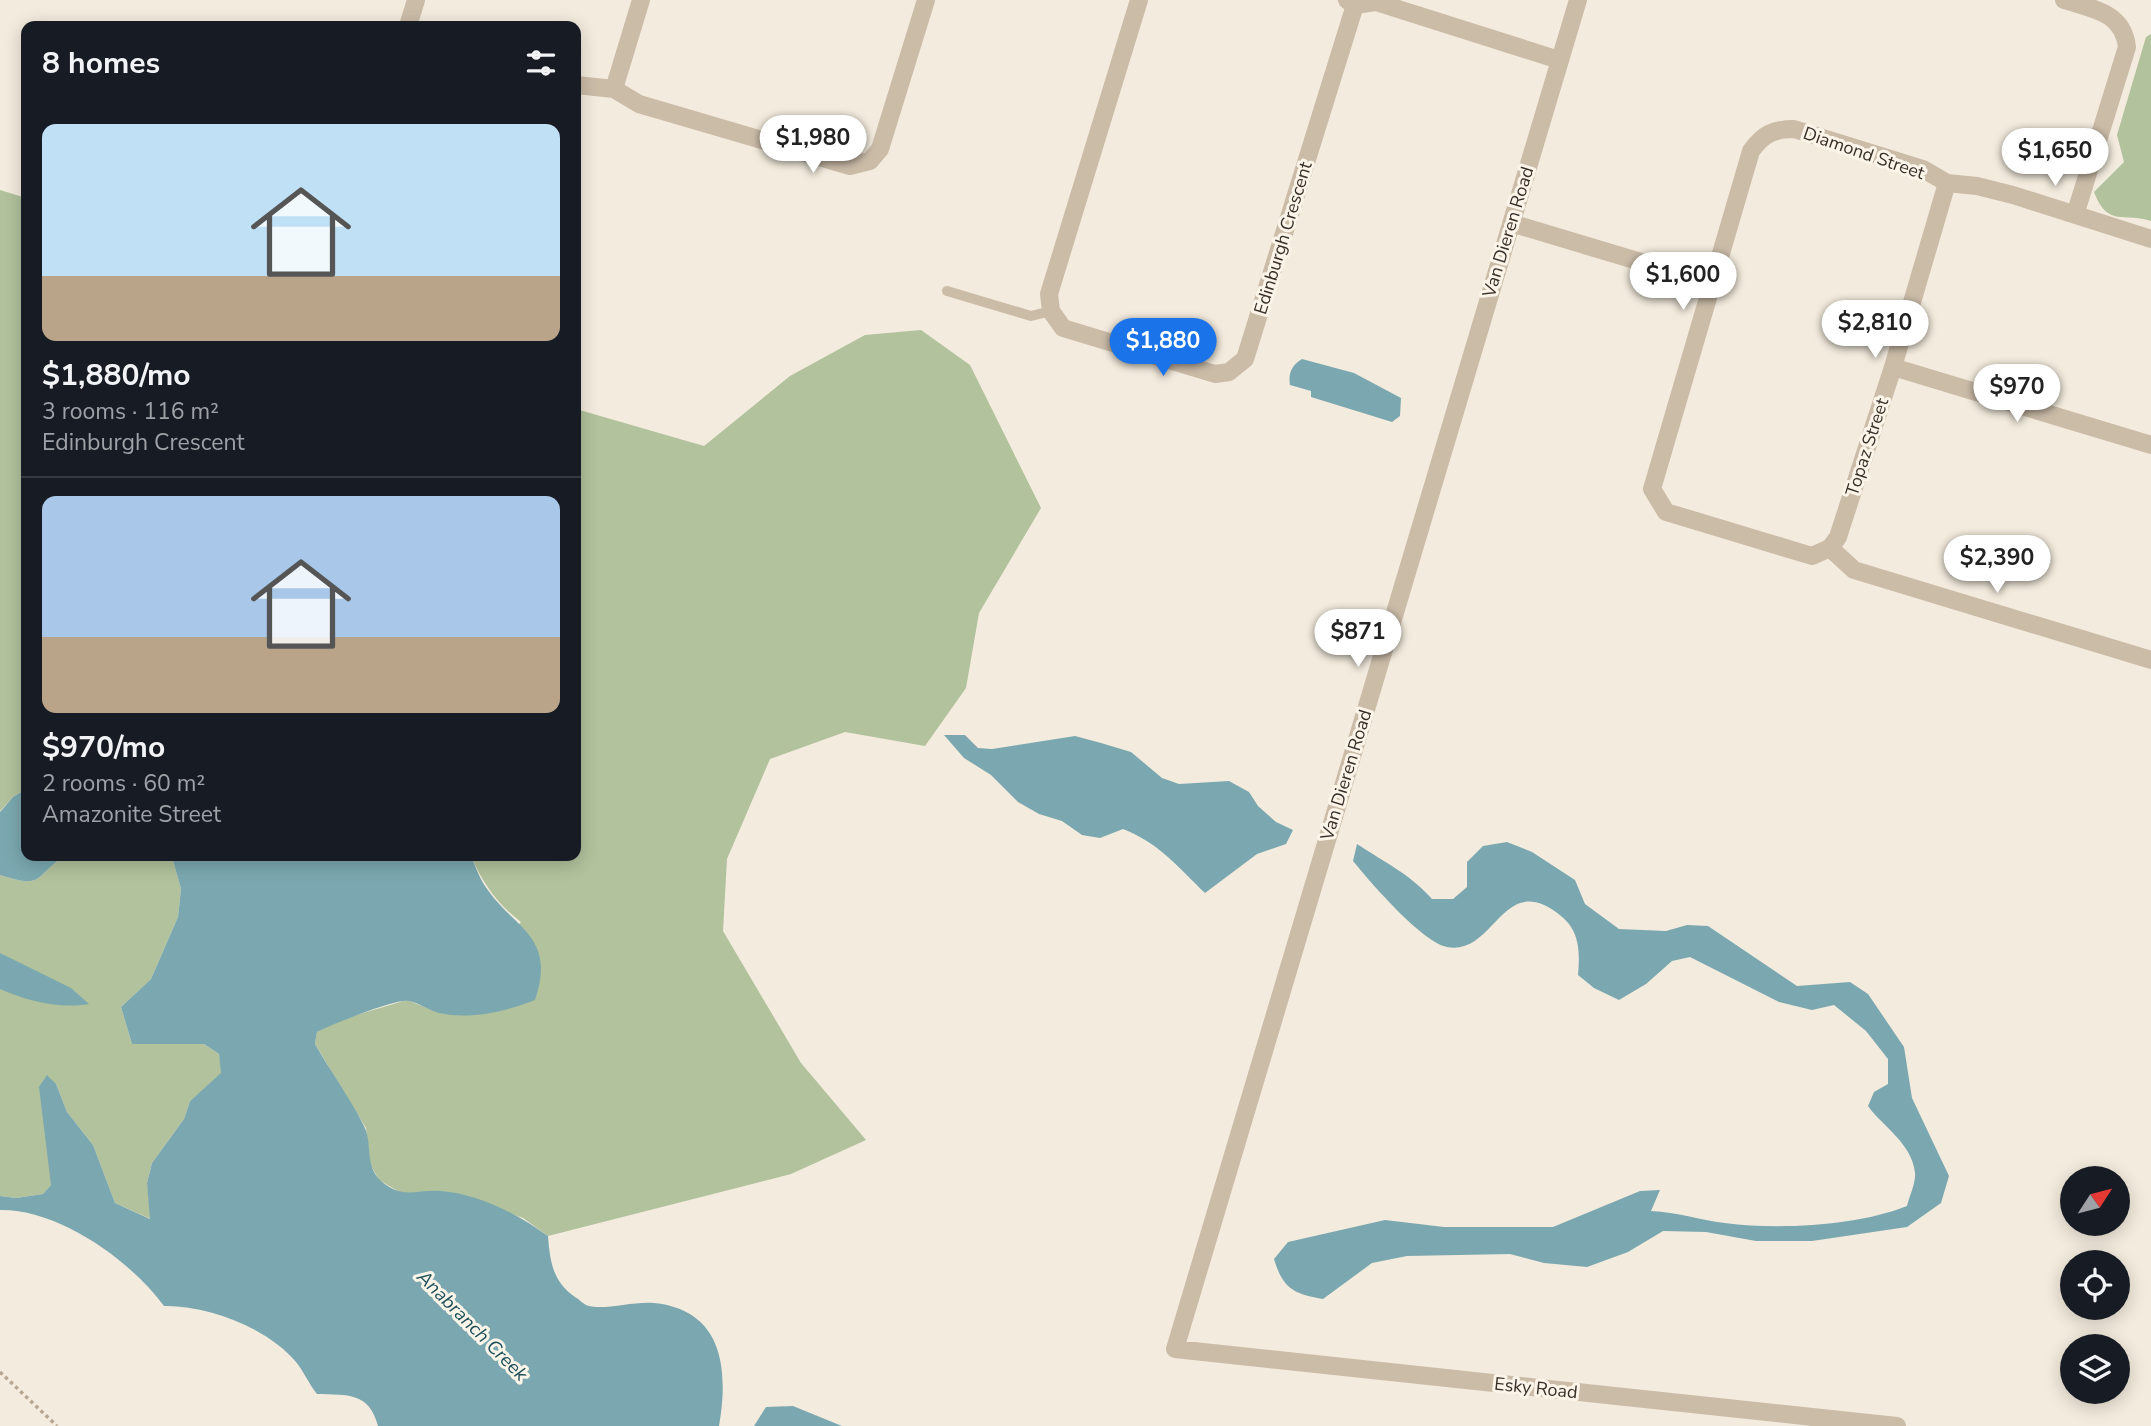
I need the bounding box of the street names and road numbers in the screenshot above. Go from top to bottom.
street label: Diamond Street [1800,121,1929,185]
street label: Edinburgh Crescent [1248,158,1318,317]
street label: Van Dieren Road [1476,164,1539,301]
street label: Topaz Street [1840,394,1894,499]
street label: Van Dieren Road [1314,707,1377,844]
street label: Esky Road [1493,1372,1579,1404]

